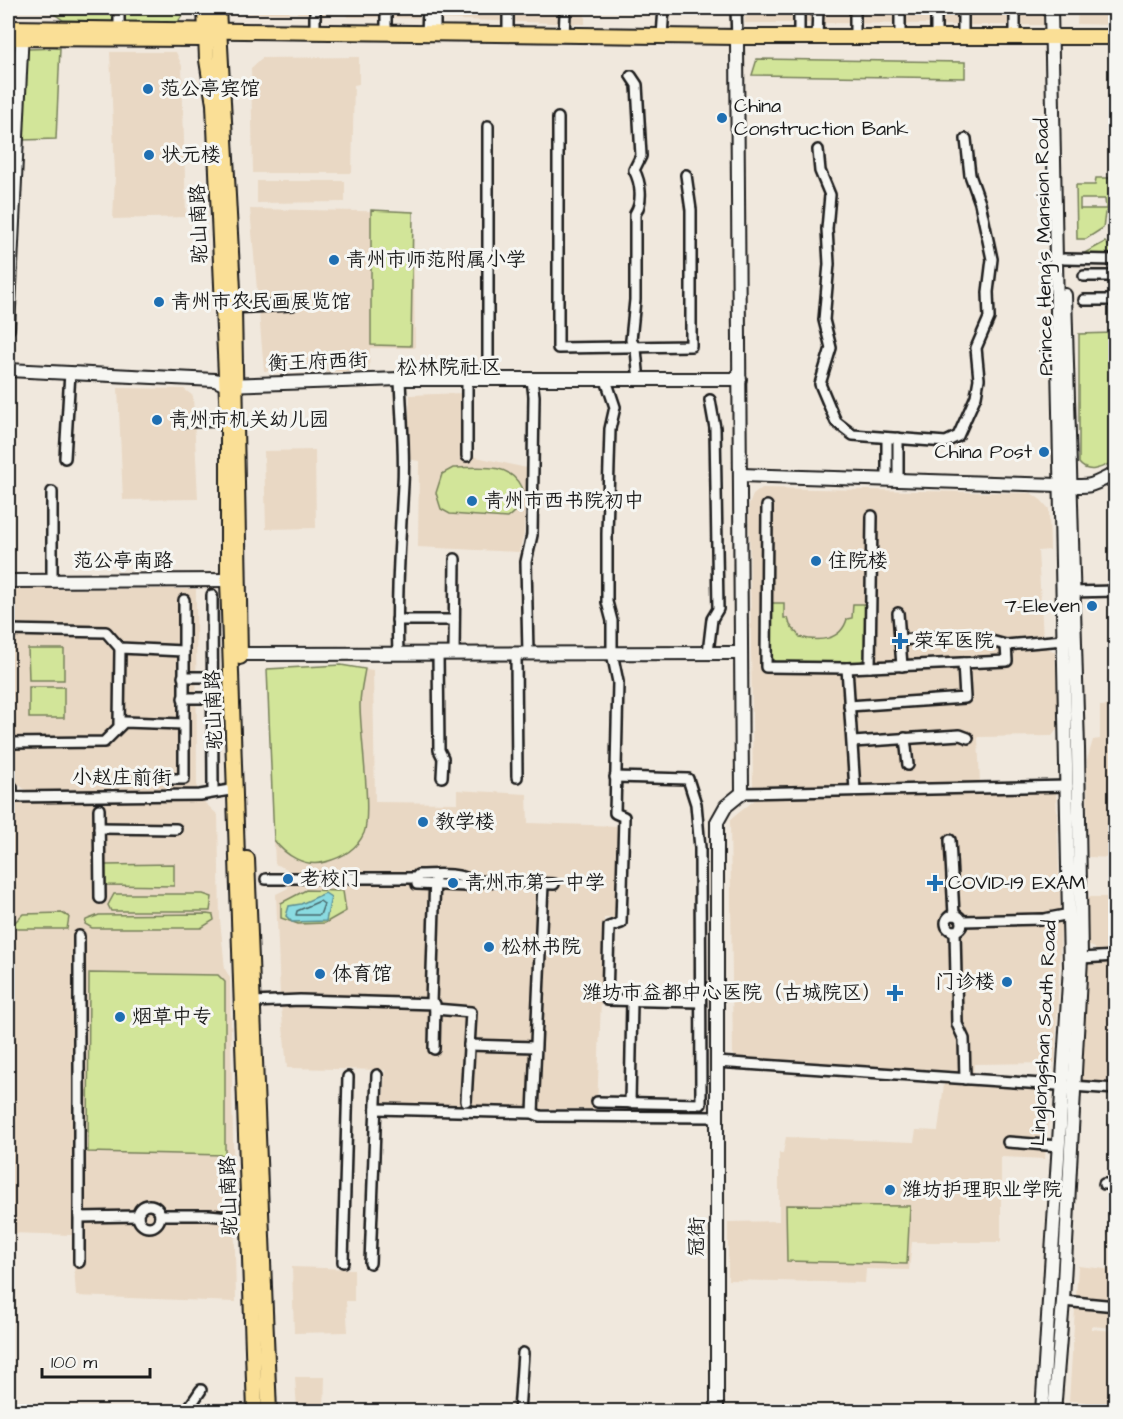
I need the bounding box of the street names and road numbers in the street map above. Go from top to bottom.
street label: Prince Heng's Mansion Road [1028,118,1061,376]
street label: 驼山南路 [184,183,214,264]
street label: 衡王府西街 [268,346,368,378]
street label: 范公亭南路 [73,547,174,575]
street label: 驼山南路 [199,669,229,750]
street label: 小赵庄前街 [72,764,172,792]
street label: Linglongshan South Road [1024,919,1065,1147]
street label: 驼山南路 [214,1155,244,1236]
street label: 冠街 [683,1217,711,1257]

